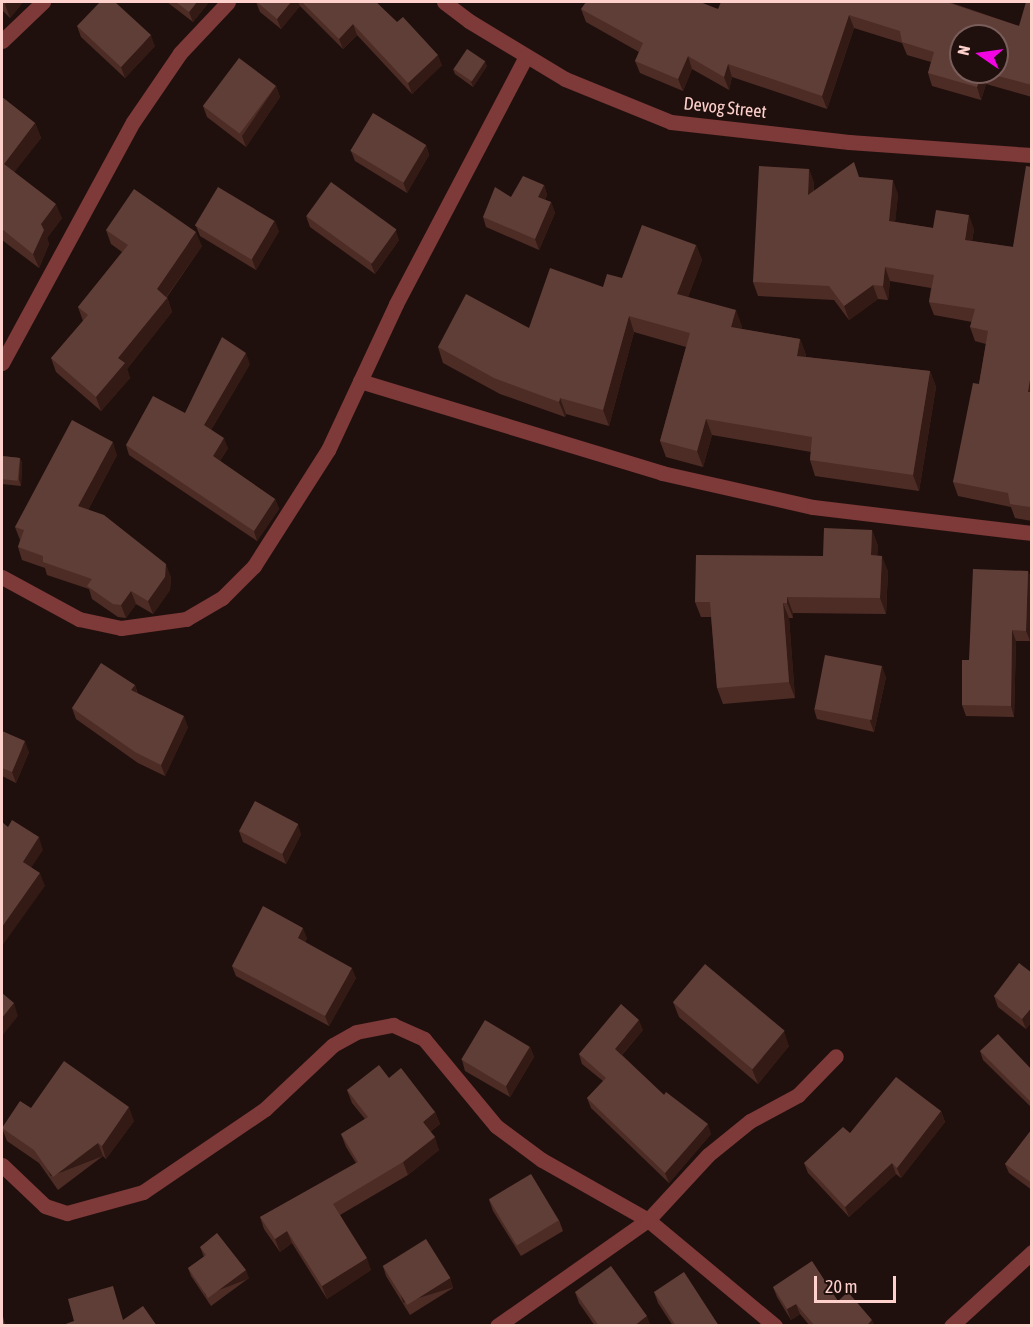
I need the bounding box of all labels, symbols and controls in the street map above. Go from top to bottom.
north arrow [949,24,1009,84]
text: N [954,44,973,57]
street label: Devog Street [682,93,768,123]
scale bar [817,1264,900,1302]
text: 20 m [825,1276,857,1297]

